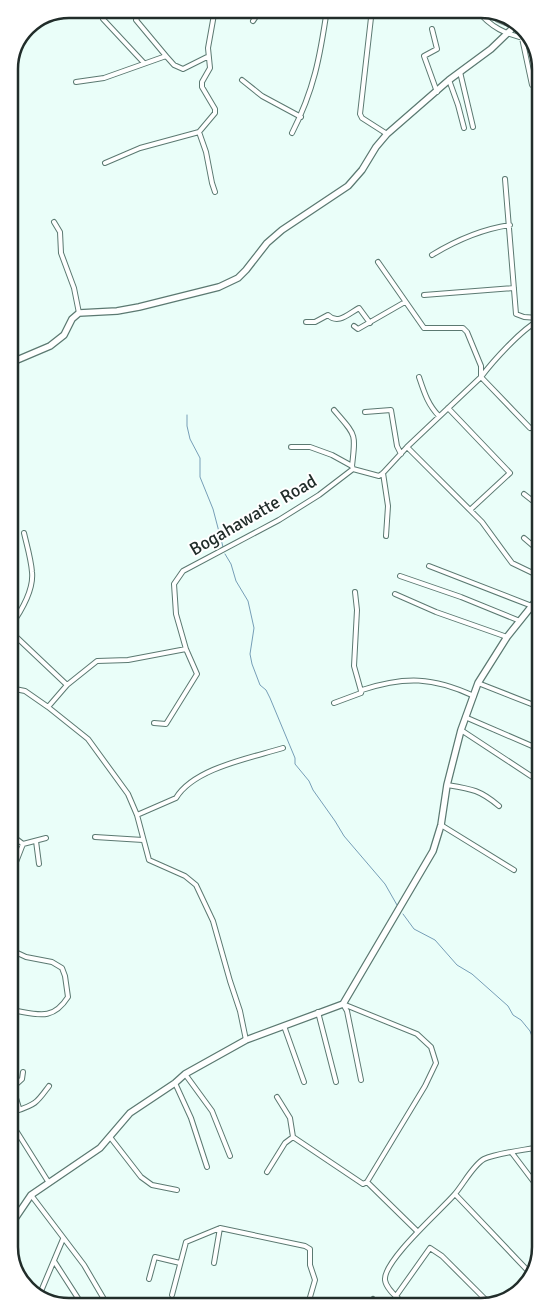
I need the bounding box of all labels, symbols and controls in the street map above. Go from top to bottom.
street label: Bogahawatte Road [185,470,321,560]

